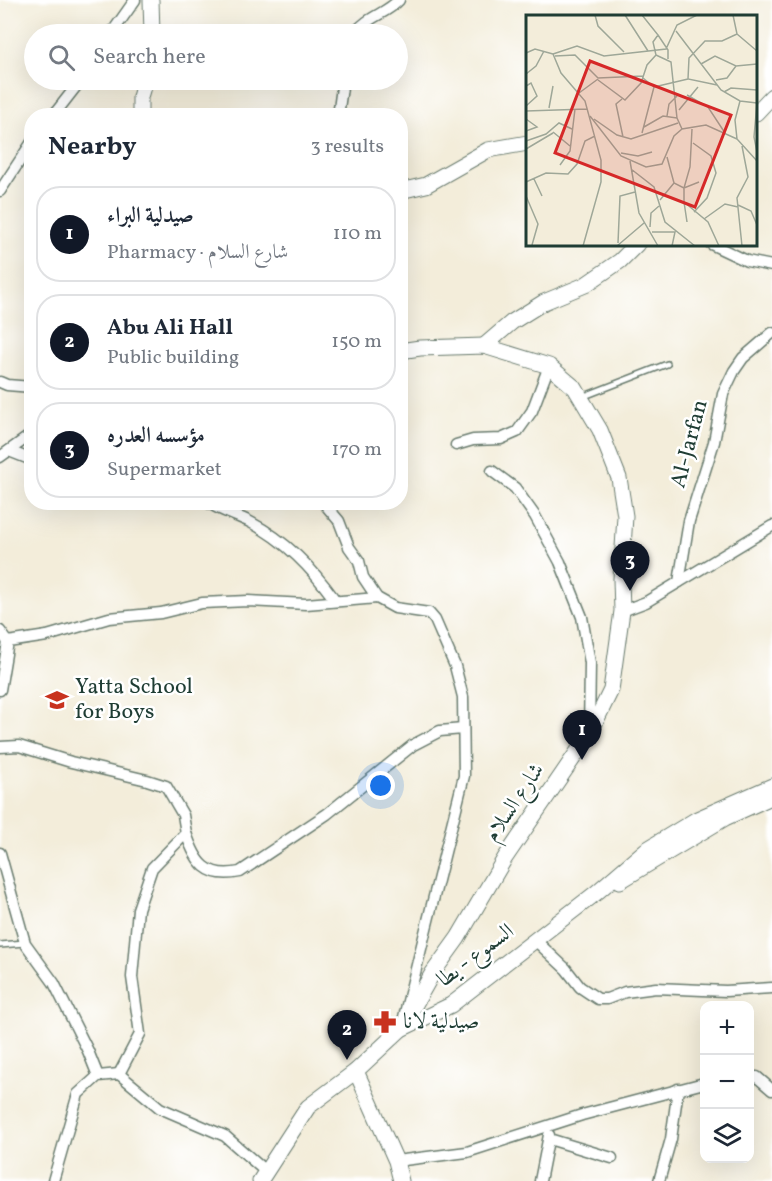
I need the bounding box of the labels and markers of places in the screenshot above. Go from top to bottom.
pin: 3 [610,542,650,591]
place label: Yatta School for Boys [75,672,193,728]
school or university icon: Yatta School for Boys [44,687,70,713]
pin: 1 [562,710,602,760]
place label: صيدلية لانا [403,1007,479,1038]
pharmacy icon: صيدلية لانا [372,1009,398,1035]
pin: 2 [328,1010,366,1060]

